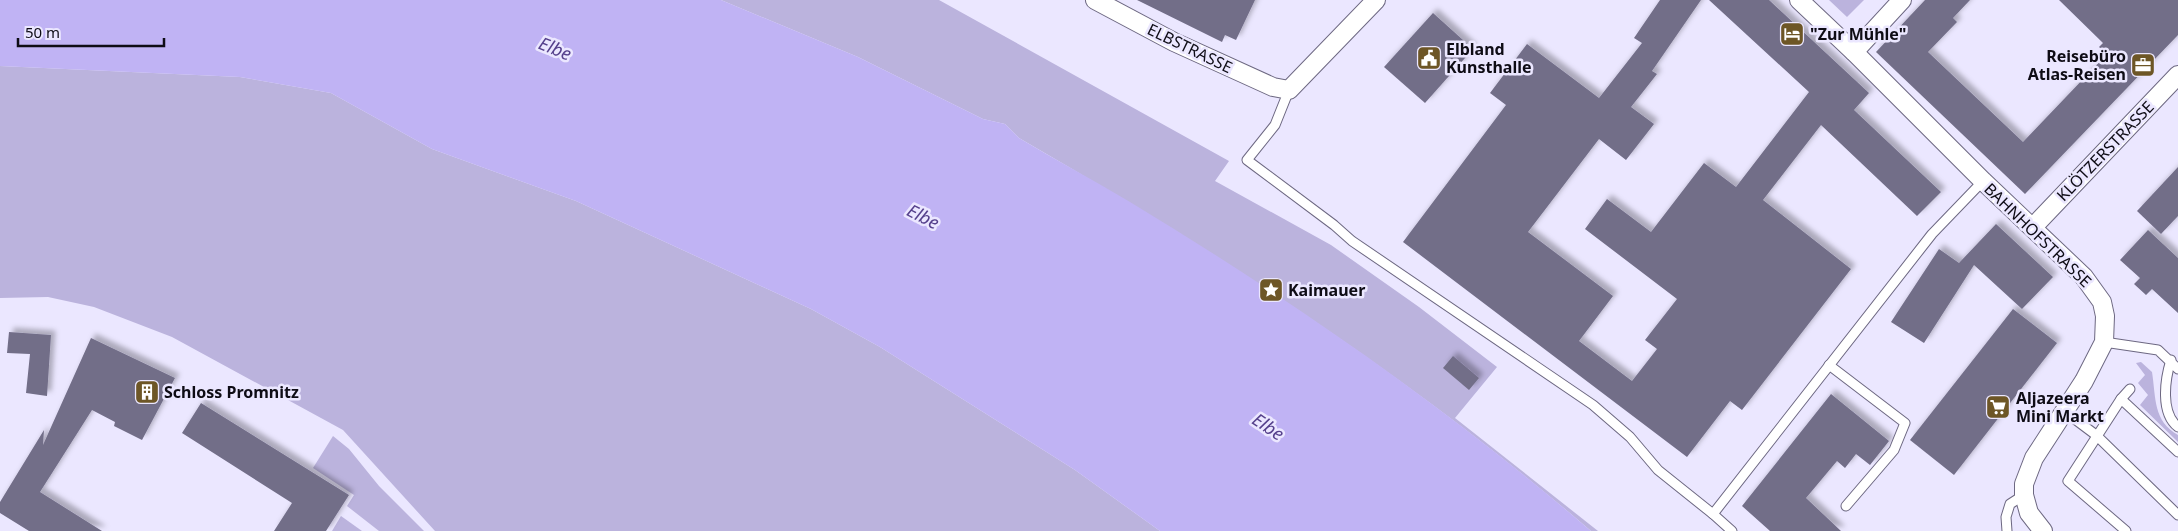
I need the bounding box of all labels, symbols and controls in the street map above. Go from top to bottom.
scale bar [18,15,164,47]
street label: ELBSTRASSE [1144,18,1236,78]
hotel icon: "Zur Mühle" [1779,21,1805,47]
text: 50 m [25,22,60,42]
place label: "Zur Mühle" [1810,23,1906,45]
water label: Elbe [535,31,575,65]
place label: Elbland Kunsthalle [1446,38,1531,78]
public building icon: Elbland Kunsthalle [1416,45,1442,71]
place label: Reisebüro Atlas-Reisen [2028,45,2126,85]
office icon: Reisebüro Atlas-Reisen [2130,52,2156,78]
street label: KLÖTZERSTRASSE [2052,96,2158,206]
street label: BAHNHOFSTRASSE [1979,178,2097,292]
water label: Elbe [903,198,944,234]
place icon: Kaimauer [1258,277,1284,303]
place label: Kaimauer [1288,279,1365,301]
building icon: Schloss Promnitz [134,379,160,405]
place label: Schloss Promnitz [164,381,299,403]
place label: Aljazeera Mini Markt [2016,387,2104,427]
supermarket icon: Aljazeera Mini Markt [1985,394,2011,420]
water label: Elbe [1248,407,1289,445]

